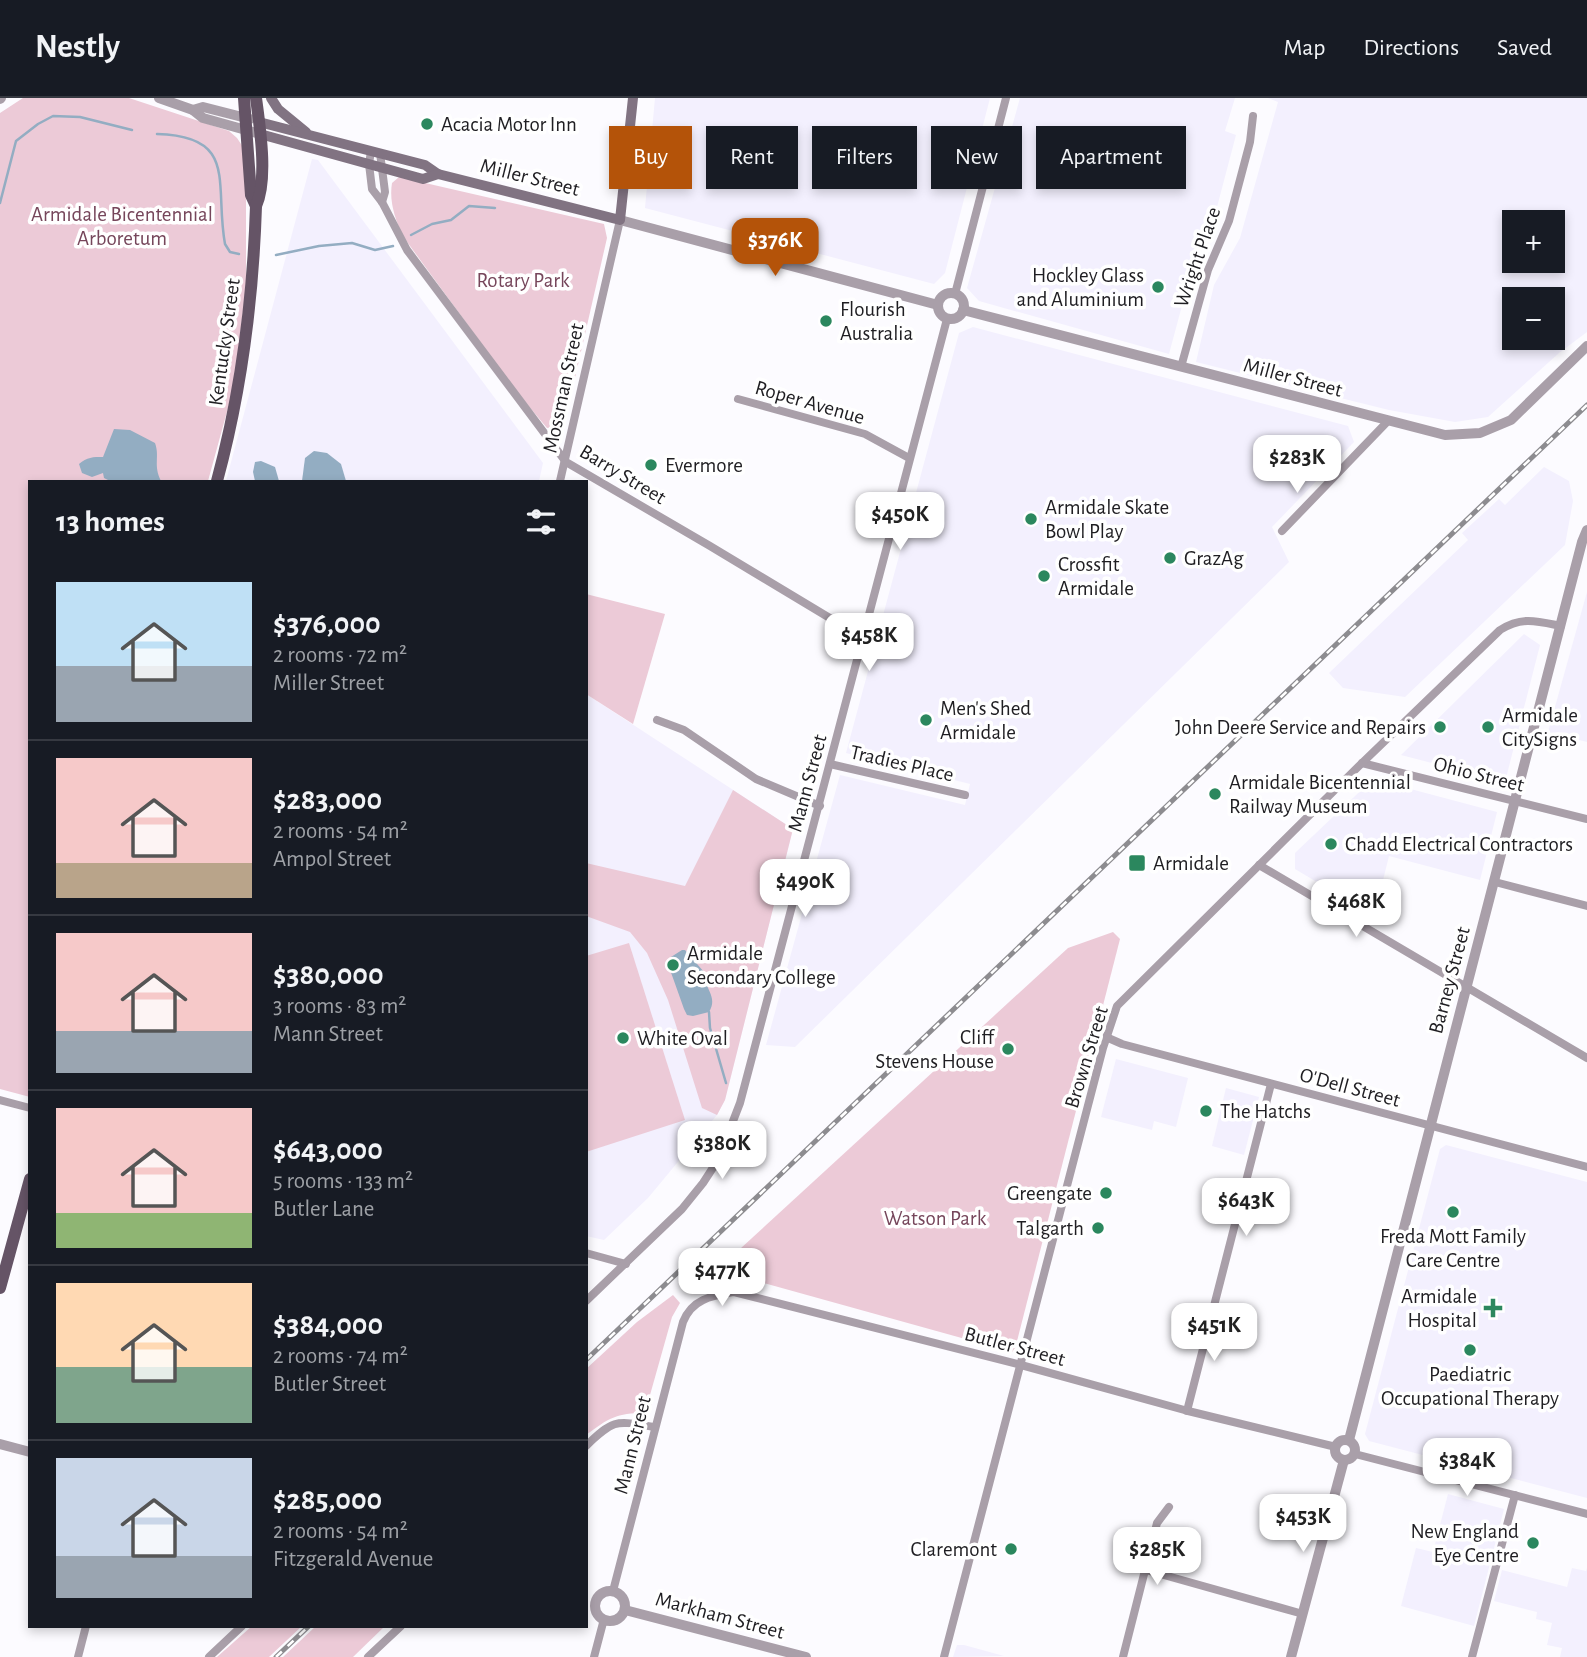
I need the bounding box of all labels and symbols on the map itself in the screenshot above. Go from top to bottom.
place label: Acacia Motor Inn [441,114,577,135]
marker: Acacia Motor Inn [419,116,435,132]
street label: Miller Street [478,155,582,200]
park label: Armidale Bicentennial Arboretum [31,204,213,249]
street label: Wright Place [1171,204,1224,310]
pin: $376K [726,218,824,278]
place label: Hockley Glass and Aluminium [1016,265,1144,310]
park label: Rotary Park [476,270,570,291]
street label: Kentucky Street [205,277,244,407]
marker: Hockley Glass and Aluminium [1150,279,1166,295]
place label: Flourish Australia [840,299,913,344]
marker: Flourish Australia [818,313,834,329]
street label: Mossman Street [539,321,588,455]
street label: Miller Street [1241,354,1345,401]
street label: Roper Avenue [753,377,867,428]
pin: $283K [1248,436,1346,495]
street label: Barry Street [576,441,670,508]
place label: Evermore [665,455,743,476]
marker: Evermore [643,457,659,473]
pin: $450K [851,492,949,552]
place label: Armidale Skate Bowl Play [1045,497,1169,542]
marker: Armidale Skate Bowl Play [1023,511,1039,527]
place label: GrazAg [1184,548,1244,569]
marker: GrazAg [1162,550,1178,566]
place label: Crossfit Armidale [1058,554,1134,599]
marker: Crossfit Armidale [1036,568,1052,584]
pin: $458K [820,614,918,673]
place label: Men's Shed Armidale [940,698,1031,743]
place label: Armidale CitySigns [1502,705,1578,750]
marker: Men's Shed Armidale [918,712,934,728]
place label: John Deere Service and Repairs [1175,717,1426,738]
marker: John Deere Service and Repairs [1432,719,1448,735]
marker: Armidale CitySigns [1480,719,1496,735]
street label: Mann Street [784,732,831,834]
street label: Tradies Place [848,741,956,786]
street label: Ohio Street [1431,753,1527,796]
place label: Armidale Bicentennial Railway Museum [1229,772,1411,817]
marker: Armidale Bicentennial Railway Museum [1207,786,1223,802]
place label: Chadd Electrical Contractors [1345,834,1573,855]
marker: Chadd Electrical Contractors [1323,836,1339,852]
marker: Armidale [1127,853,1147,873]
place label: Armidale [1153,853,1229,874]
pin: $490K [756,860,854,919]
pin: $468K [1307,880,1405,939]
street label: Barney Street [1425,924,1474,1036]
place label: Armidale Secondary College [687,943,836,988]
marker: Armidale Secondary College [665,957,681,973]
street label: Brown Street [1061,1003,1112,1111]
place label: Cliff Stevens House [875,1027,996,1072]
place label: White Oval [637,1028,728,1049]
marker: White Oval [615,1030,631,1046]
marker: Cliff Stevens House [1000,1041,1016,1057]
street label: O'Dell Street [1297,1064,1403,1111]
place label: The Hatchs [1220,1101,1311,1122]
marker: The Hatchs [1198,1103,1214,1119]
pin: $380K [673,1122,771,1181]
pin: $643K [1197,1178,1295,1238]
place label: Greengate [1007,1183,1092,1204]
marker: Greengate [1098,1185,1114,1201]
marker: Freda Mott Family Care Centre [1445,1204,1461,1220]
park label: Watson Park [884,1208,987,1229]
place label: Talgarth [1016,1218,1084,1239]
marker: Talgarth [1090,1220,1106,1236]
place label: Freda Mott Family Care Centre [1380,1226,1526,1271]
pin: $477K [673,1248,771,1308]
place label: Armidale Hospital [1401,1286,1477,1331]
marker: Armidale Hospital [1483,1298,1503,1318]
pin: $451K [1165,1304,1263,1363]
street label: Butler Street [962,1323,1068,1370]
marker: Paediatric Occupational Therapy [1462,1342,1478,1358]
place label: Paediatric Occupational Therapy [1381,1364,1559,1409]
street label: Mann Street [610,1394,655,1496]
pin: $384K [1418,1438,1516,1498]
pin: $453K [1254,1494,1352,1554]
place label: New England Eye Centre [1410,1521,1519,1566]
pin: $285K [1108,1528,1206,1587]
marker: New England Eye Centre [1525,1535,1541,1551]
place label: Claremont [911,1539,997,1560]
marker: Claremont [1003,1541,1019,1557]
street label: Markham Street [653,1588,787,1643]

